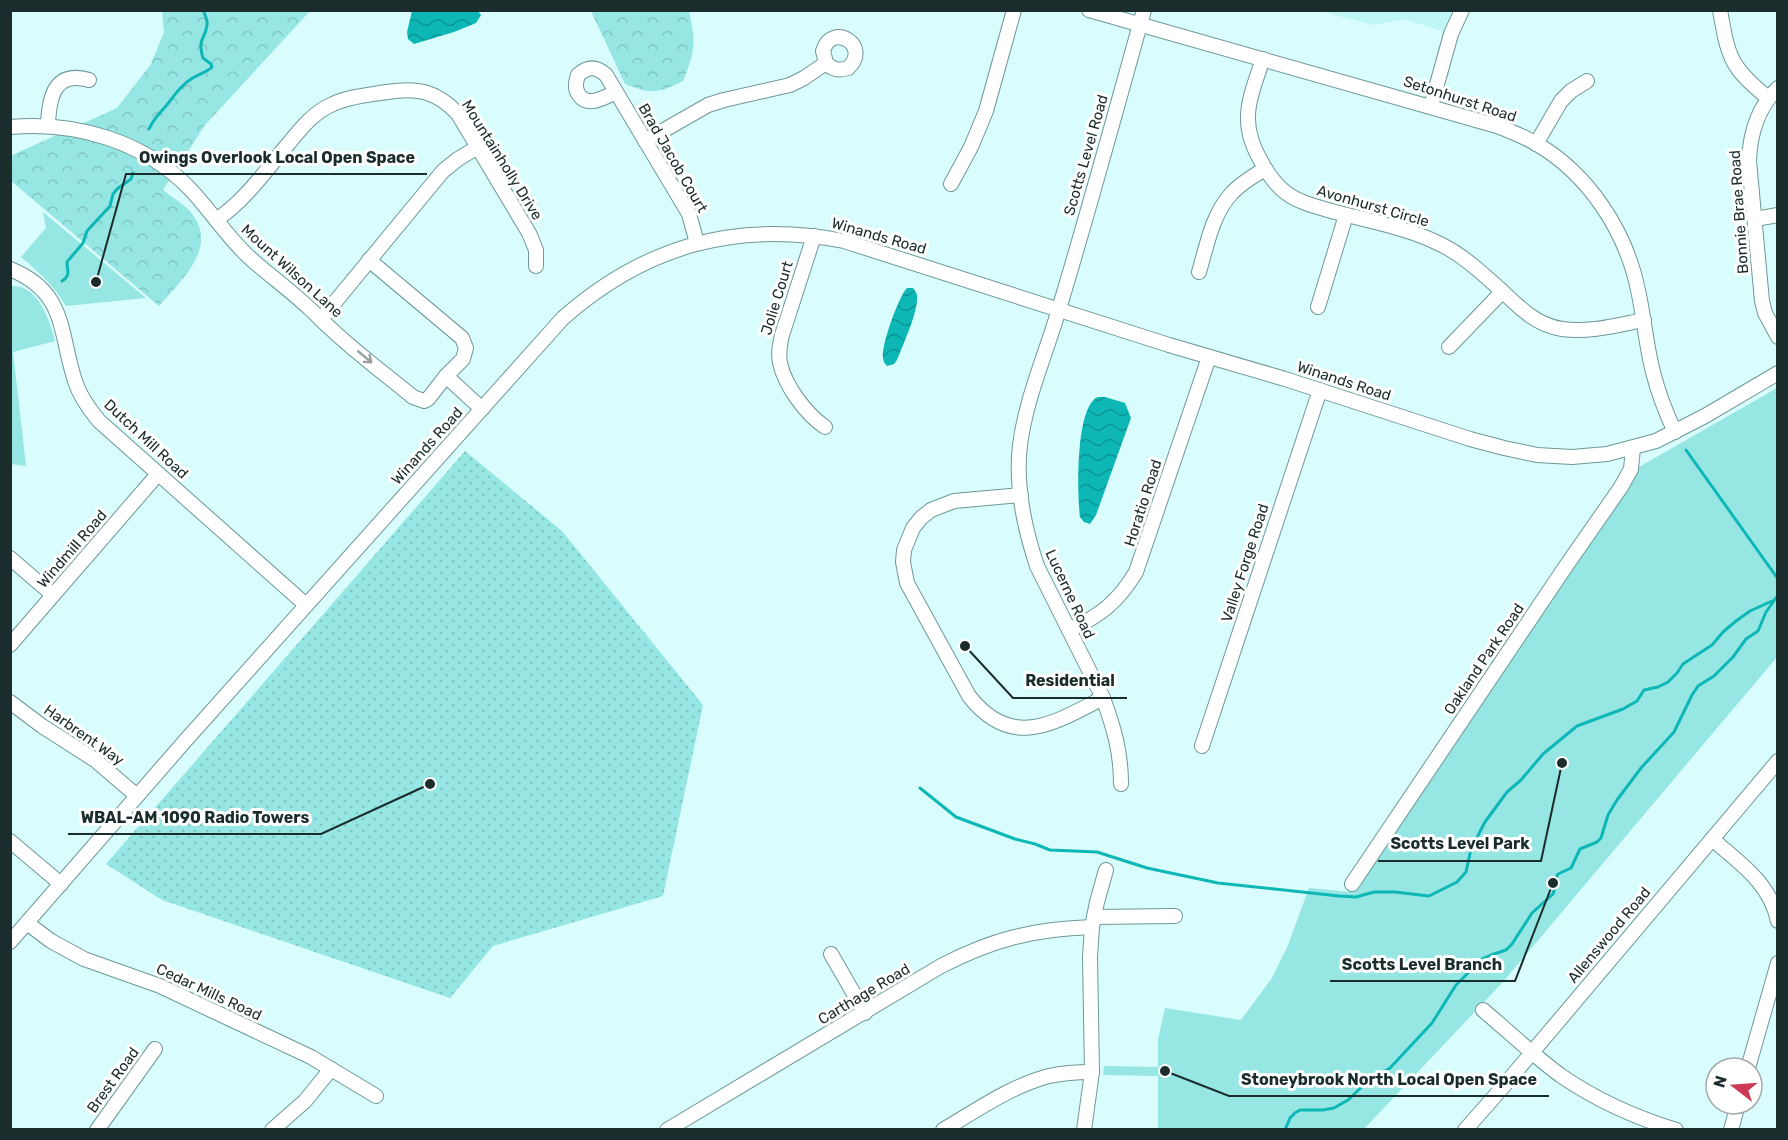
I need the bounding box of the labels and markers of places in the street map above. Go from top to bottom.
callout: Owings Overlook Local Open Space [126,140,427,174]
callout: Residential [1013,664,1127,698]
callout: WBAL-AM 1090 Radio Towers [68,800,321,834]
callout: Scotts Level Park [1378,827,1541,861]
callout: Scotts Level Branch [1330,947,1515,981]
callout: Stoneybrook North Local Open Space [1229,1062,1549,1096]

